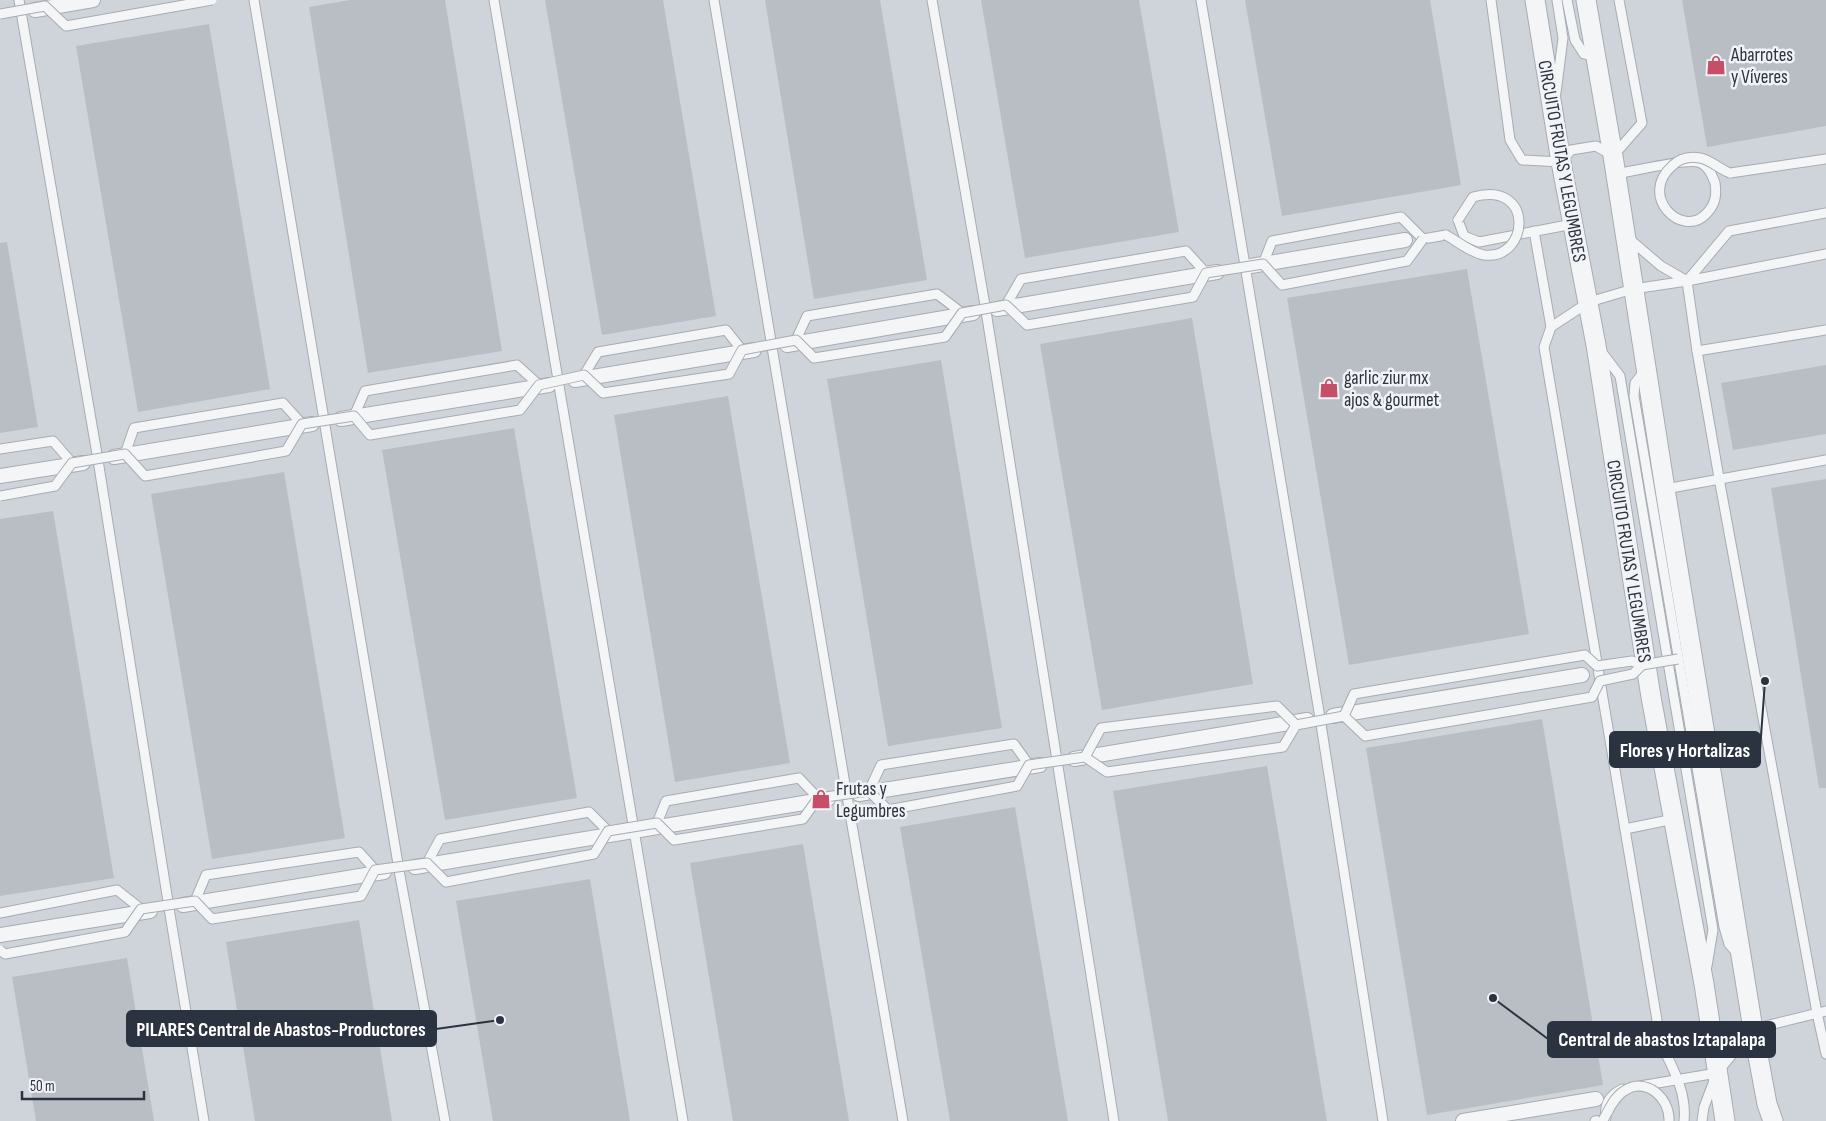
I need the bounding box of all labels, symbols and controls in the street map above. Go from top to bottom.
place label: Abarrotes y Víveres [1730,44,1793,89]
shop icon: Abarrotes y Víveres [1705,54,1727,76]
street label: CIRCUITO FRUTAS Y LEGUMBRES [1532,58,1591,264]
place label: garlic ziur mx ajos & gourmet [1344,367,1440,412]
shop icon: garlic ziur mx ajos & gourmet [1318,377,1340,399]
street label: CIRCUITO FRUTAS Y LEGUMBRES [1601,458,1656,664]
callout: Flores y Hortalizas [1610,732,1760,767]
text: Flores y Hortalizas [1620,739,1750,763]
place label: Frutas y Legumbres [836,778,906,823]
shop icon: Frutas y Legumbres [810,788,832,810]
callout: PILARES Central de Abastos-Productores [127,1011,436,1046]
text: PILARES Central de Abastos-Productores [136,1018,426,1042]
callout: Central de abastos Iztapalapa [1548,1022,1775,1057]
text: Central de abastos Iztapalapa [1558,1028,1766,1052]
scale bar [22,1068,145,1100]
text: 50 m [30,1077,55,1096]

